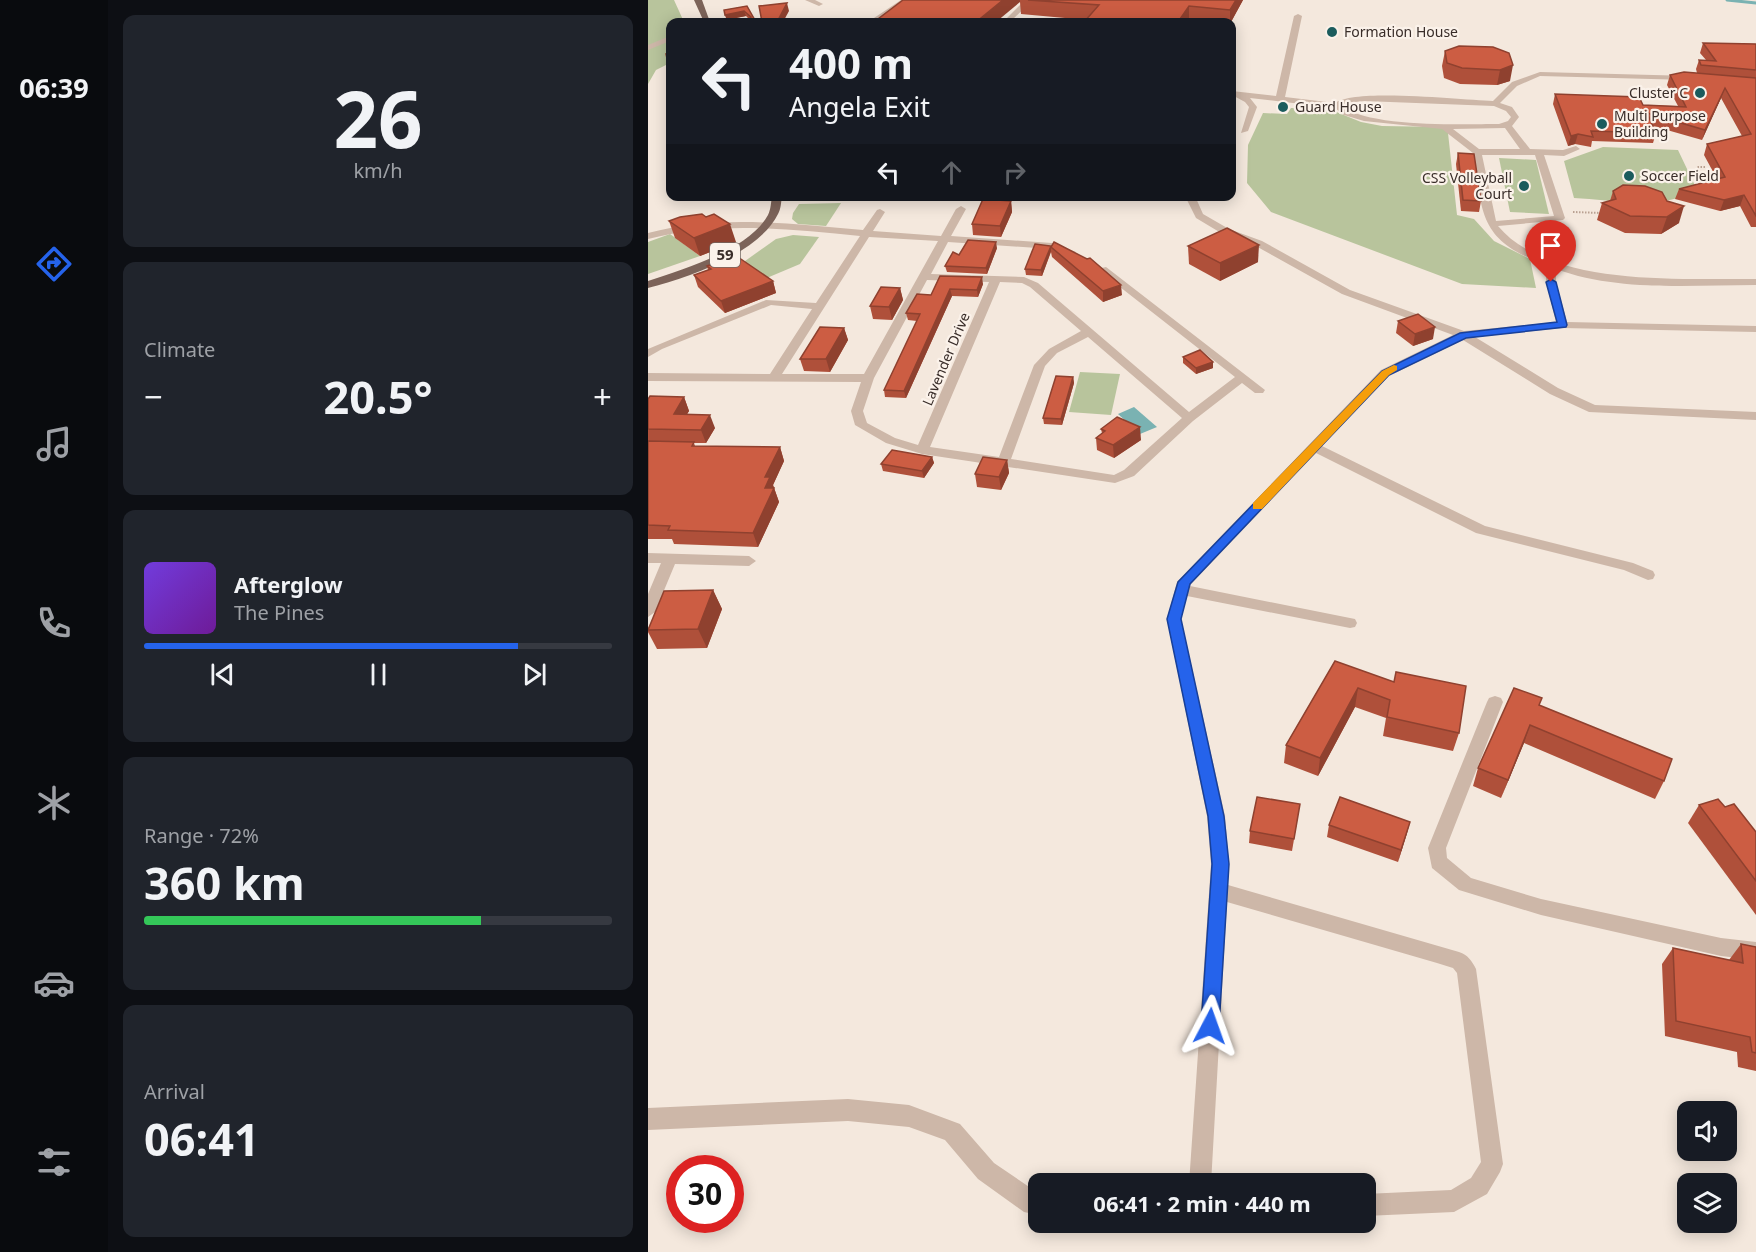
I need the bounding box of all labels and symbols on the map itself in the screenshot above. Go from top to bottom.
place label: Formation House [1344,22,1458,41]
marker: Formation House [1325,25,1339,39]
place label: Cluster C [1629,83,1688,102]
marker: Cluster C [1693,86,1707,100]
place label: Guard House [1295,97,1382,116]
marker: Guard House [1276,100,1290,114]
place label: Multi Purpose Building [1614,106,1706,141]
marker: Multi Purpose Building [1595,117,1609,131]
place label: Soccer Field [1641,166,1719,185]
place label: CSS Volleyball Court [1422,168,1512,203]
marker: Soccer Field [1622,169,1636,183]
marker: CSS Volleyball Court [1517,179,1531,193]
pin [1525,220,1576,282]
road number: 59 [710,243,740,267]
street label: Lavender Drive [917,309,974,408]
position arrow [1178,994,1242,1058]
speed limit sign: 30 [666,1155,744,1233]

